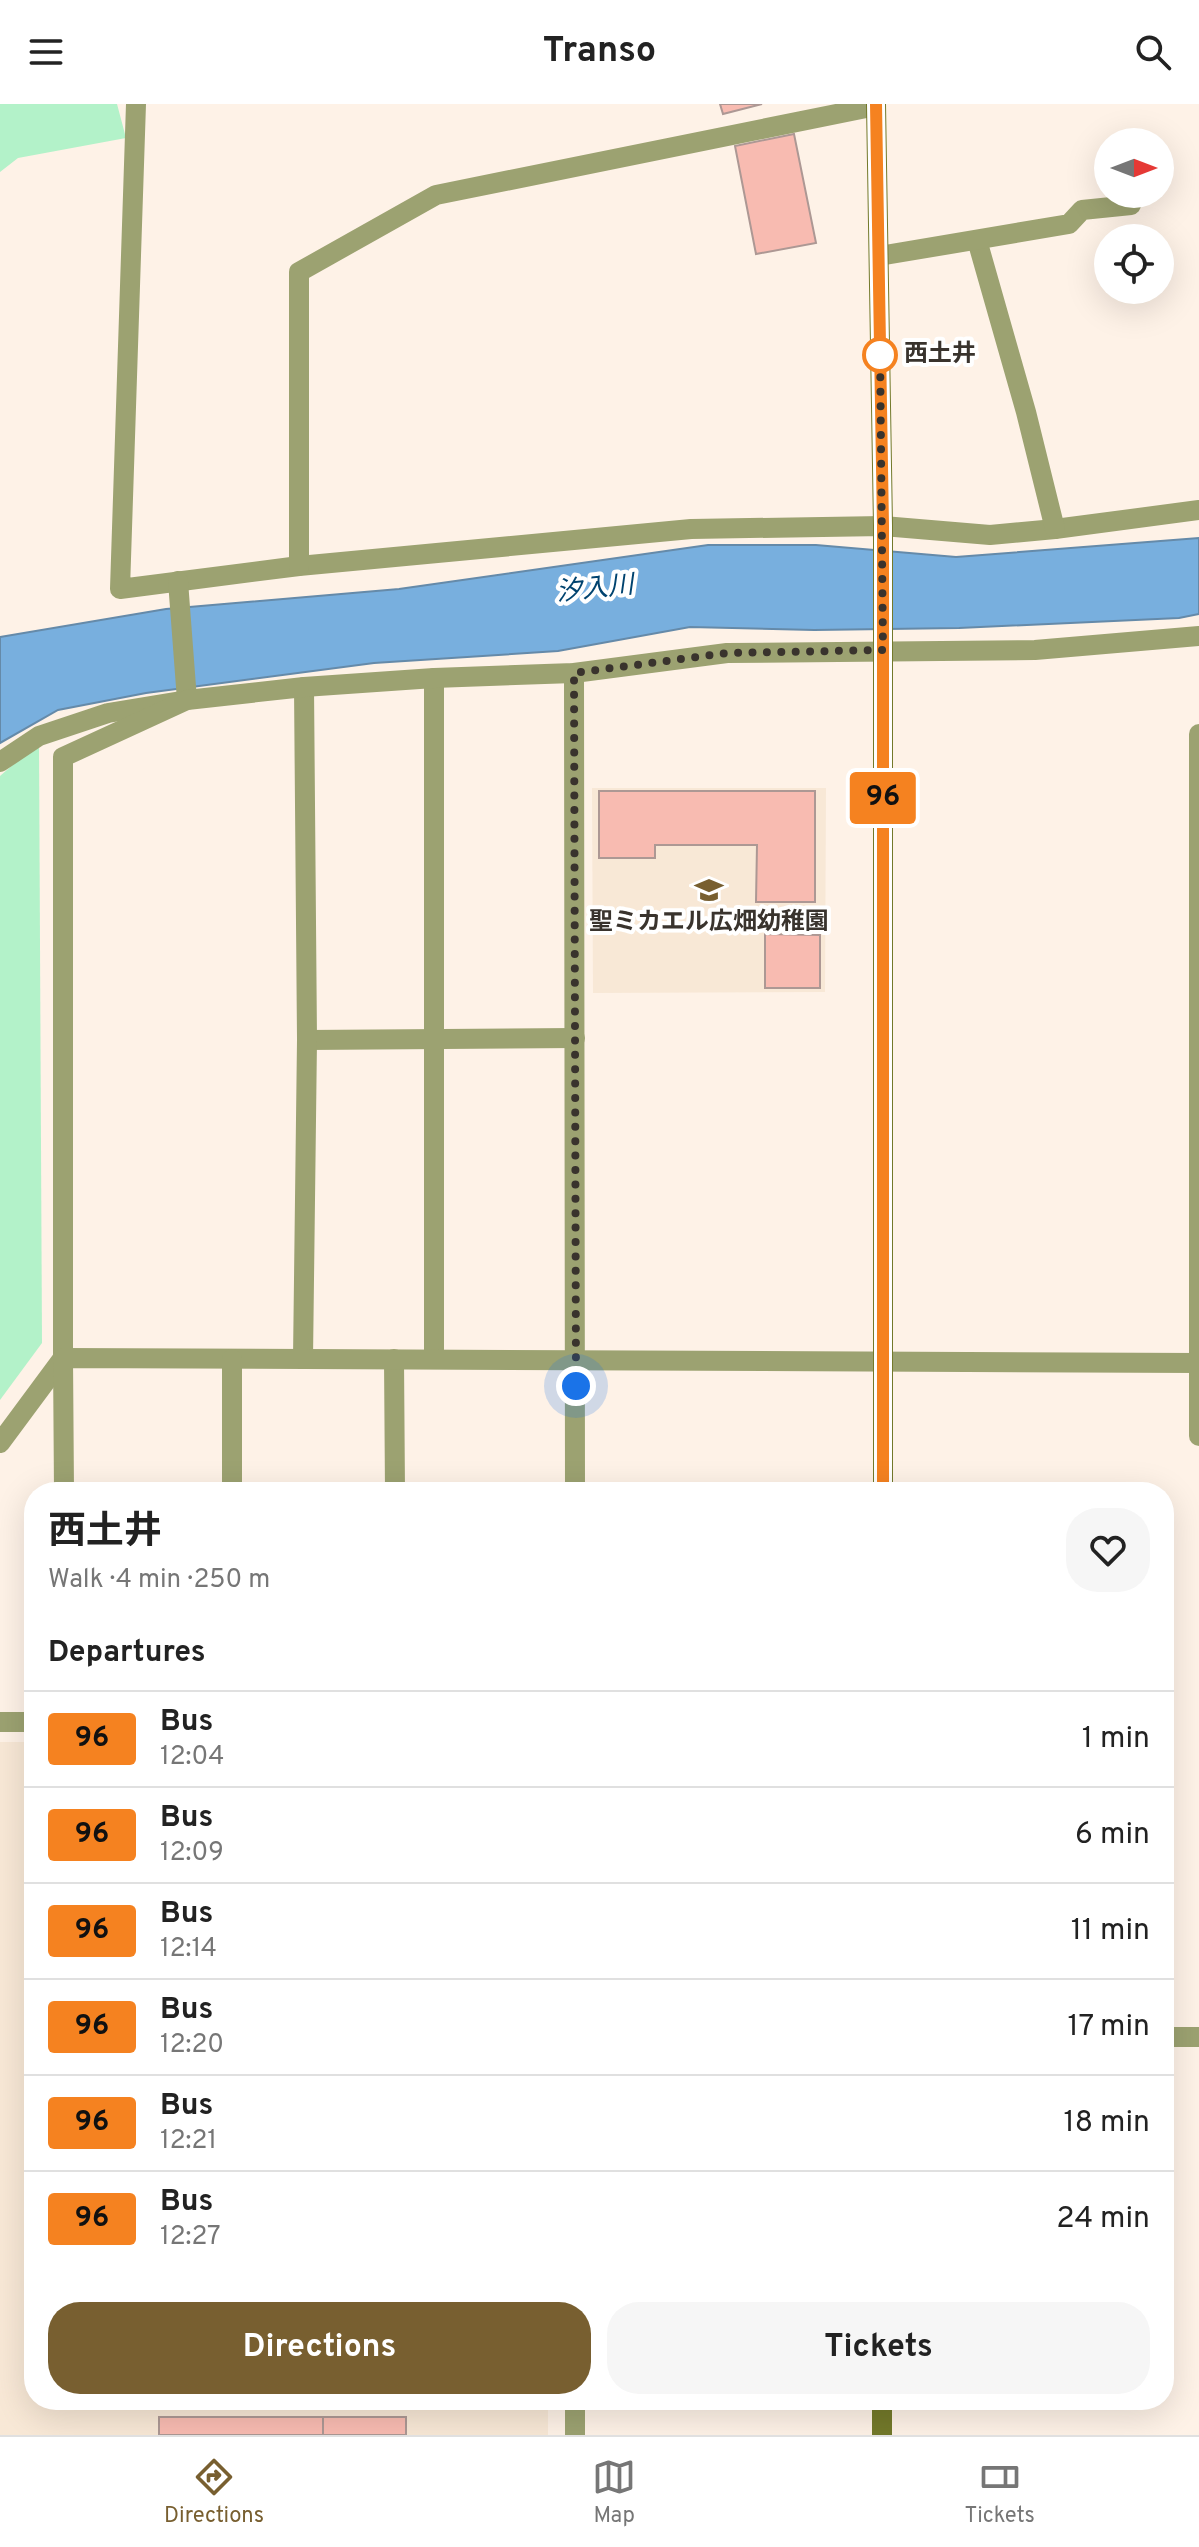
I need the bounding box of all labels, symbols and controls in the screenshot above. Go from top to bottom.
text: Transo [543,29,656,75]
icon: menu [24,30,68,74]
icon: search [1131,30,1175,74]
north arrow [1094,128,1174,208]
map controls [1094,128,1174,304]
button: locate [1094,224,1174,304]
marker: 西土井 [863,338,897,372]
place label: 西土井 [904,340,976,370]
water label: 汐入川 [554,569,638,610]
line badge: 96 [847,772,919,824]
text: 96 [866,780,900,816]
school or university icon: 聖ミカエル広畑幼稚園 [694,875,724,905]
place label: 聖ミカエル広畑幼稚園 [589,908,829,938]
your location [556,1366,596,1406]
button: heart [1066,1508,1150,1592]
text: 西土井 [48,1509,162,1558]
text: Walk · 4 min · 250 m [48,1564,270,1597]
text: Departures [48,1635,206,1672]
text: Bus [160,1704,213,1741]
text: 96 [75,1721,109,1757]
text: 1 min [1082,1721,1150,1758]
text: 12:04 [160,1741,224,1774]
text: Bus [160,1800,213,1837]
text: 96 [75,1817,109,1853]
text: 6 min [1075,1817,1150,1854]
text: 12:09 [160,1837,224,1870]
text: Bus [160,1896,213,1933]
text: 96 [75,1913,109,1949]
text: 11 min [1071,1913,1150,1950]
text: 12:14 [160,1933,217,1966]
text: Bus [160,1992,213,2029]
text: 96 [75,2009,109,2045]
text: 17 min [1067,2009,1150,2046]
text: 12:20 [160,2029,224,2062]
text: Bus [160,2088,213,2125]
text: 96 [75,2105,109,2141]
text: 18 min [1064,2105,1150,2142]
text: 12:21 [160,2125,217,2158]
text: Bus [160,2184,213,2221]
text: 96 [75,2201,109,2237]
text: 24 min [1056,2201,1150,2238]
text: 12:27 [160,2221,221,2254]
button: Directions [48,2302,591,2394]
button: Tickets [607,2302,1150,2394]
tab: Directions [164,2455,264,2530]
tab: Map [592,2455,636,2530]
tab: Tickets [964,2455,1035,2530]

